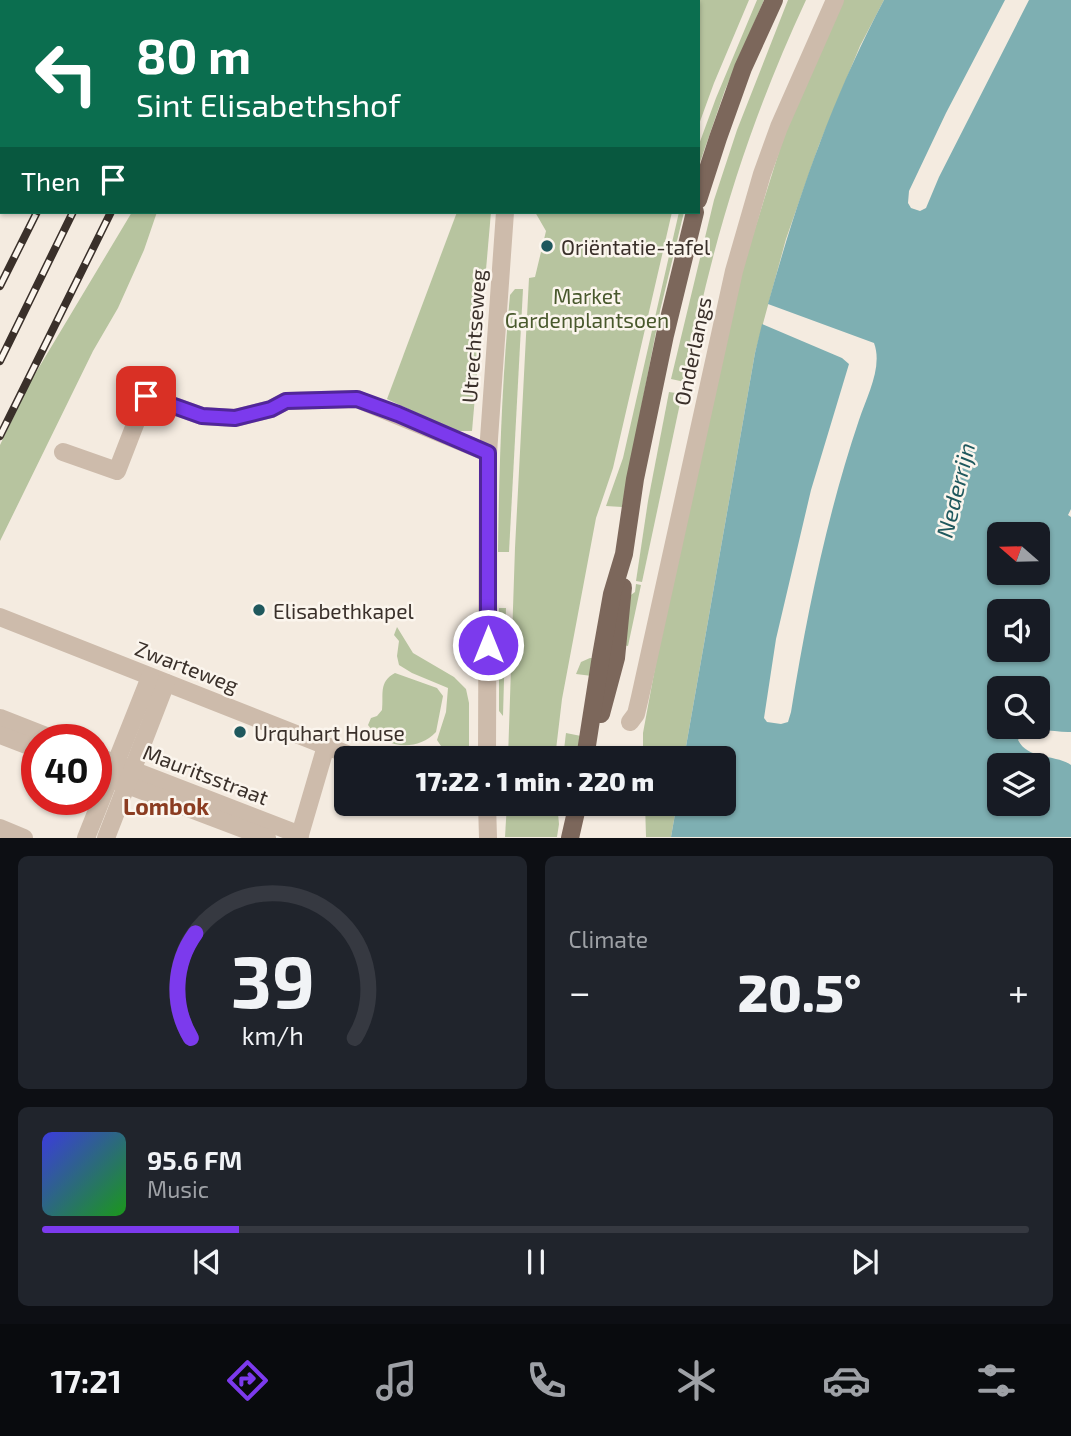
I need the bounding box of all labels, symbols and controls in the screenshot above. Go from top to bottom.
text: 80 m [136,25,251,84]
icon: left [21,28,112,119]
text: Sint Elisabethshof [136,85,400,123]
icon: arrive [94,161,132,199]
text: Then [21,165,80,196]
place label: Oriëntatie-tafel [561,234,711,259]
marker: Oriëntatie-tafel [539,238,555,254]
street label: Utrechtseweg [456,268,490,404]
park label: Market Gardenplantsoen [505,283,669,332]
street label: Onderlangs [668,294,716,408]
pin [116,366,176,426]
icon: arrive [127,377,165,415]
water label: Nederrijn [930,440,980,540]
north arrow [987,522,1050,584]
map controls [987,522,1050,816]
place label: Elisabethkapel [273,598,415,623]
button: sound [987,599,1050,662]
marker: Elisabethkapel [251,602,267,618]
position arrow [451,608,525,682]
street label: Zwarteweg [132,635,242,697]
button: search [987,676,1050,739]
place label: Urquhart House [254,720,405,745]
speed limit sign: 40 [21,724,112,815]
marker: Urquhart House [232,724,248,740]
street label: Mauritsstraat [140,739,272,809]
button: layers [987,753,1050,816]
text: 17:22 · 1 min · 220 m [416,765,654,796]
district label: Lombok [123,792,209,820]
text: Climate [569,925,648,953]
text: 39 [230,936,314,1024]
text: 20.5° [737,960,861,1022]
text: − [569,968,591,1014]
text: + [1008,968,1029,1014]
text: km/h [241,1020,303,1050]
text: 95.6 FM [147,1144,242,1175]
text: Music [147,1175,209,1203]
icon: previous [188,1243,226,1281]
icon: pause [517,1243,555,1281]
icon: next [846,1243,884,1281]
icon: directions [223,1356,272,1405]
icon: music [372,1356,421,1405]
icon: phone [522,1356,571,1405]
icon: climate [672,1356,721,1405]
icon: car [822,1356,871,1405]
icon: filters [972,1356,1021,1405]
text: 17:21 [50,1361,122,1399]

